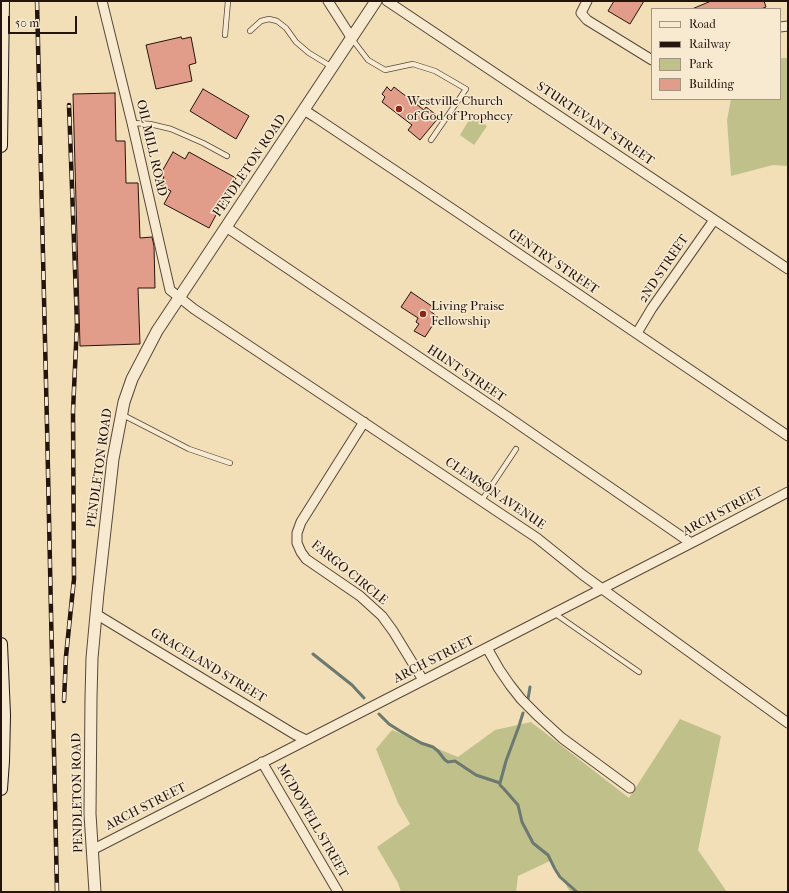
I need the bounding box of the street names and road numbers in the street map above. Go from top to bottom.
street label: STURTEVANT STREET [533,79,657,169]
street label: OIL MILL ROAD [132,98,170,198]
street label: PENDLETON ROAD [210,112,290,220]
street label: GENTRY STREET [505,226,601,298]
street label: 2ND STREET [636,232,692,306]
street label: HUNT STREET [424,342,508,406]
street label: PENDLETON ROAD [84,407,116,529]
street label: CLEMSON AVENUE [442,455,548,533]
street label: ARCH STREET [680,484,766,540]
street label: FARGO CIRCLE [308,537,390,609]
street label: GRACELAND STREET [147,625,269,707]
street label: ARCH STREET [391,633,477,687]
street label: PENDLETON ROAD [69,733,87,853]
street label: MCDOWELL STREET [273,761,351,881]
street label: ARCH STREET [103,780,189,834]

